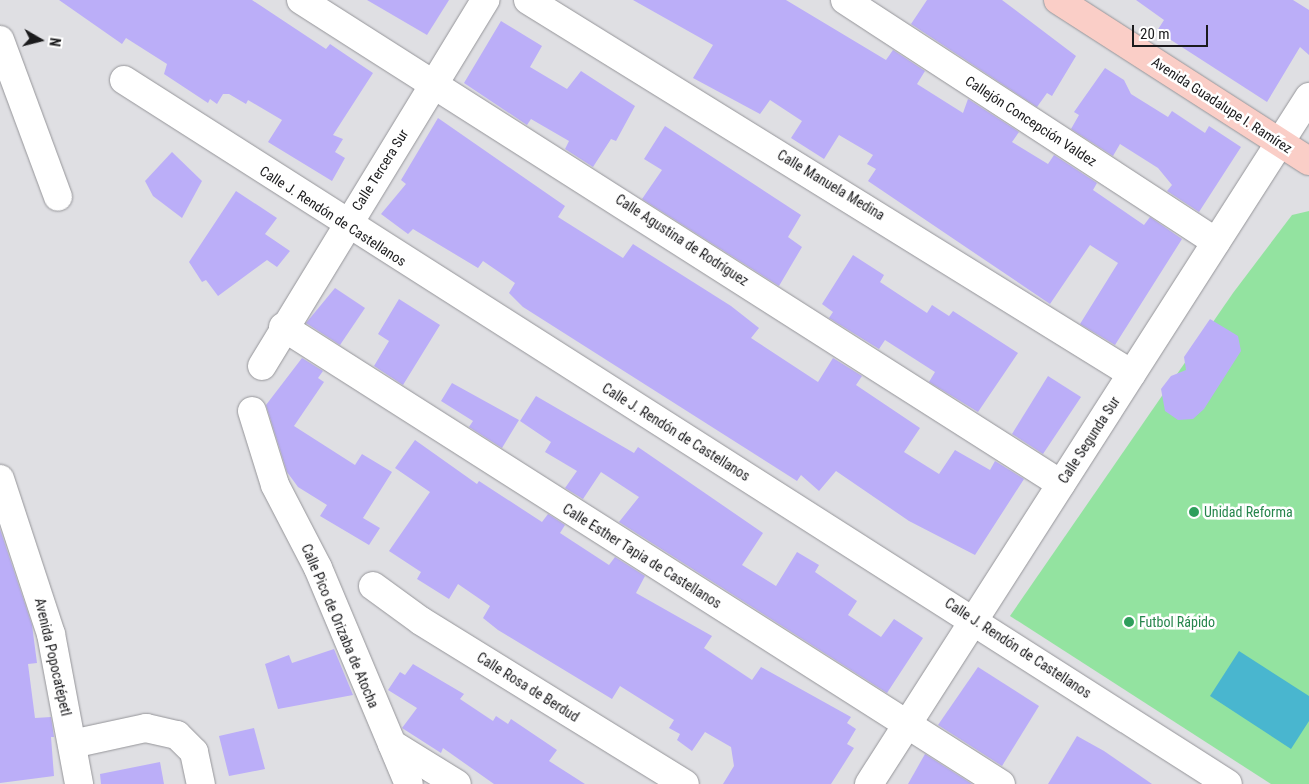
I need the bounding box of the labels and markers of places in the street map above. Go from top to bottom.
place label: Unidad Reforma [1204,504,1293,520]
marker: Unidad Reforma [1188,506,1200,518]
place label: Futbol Rápido [1139,614,1215,630]
marker: Futbol Rápido [1123,616,1135,628]

